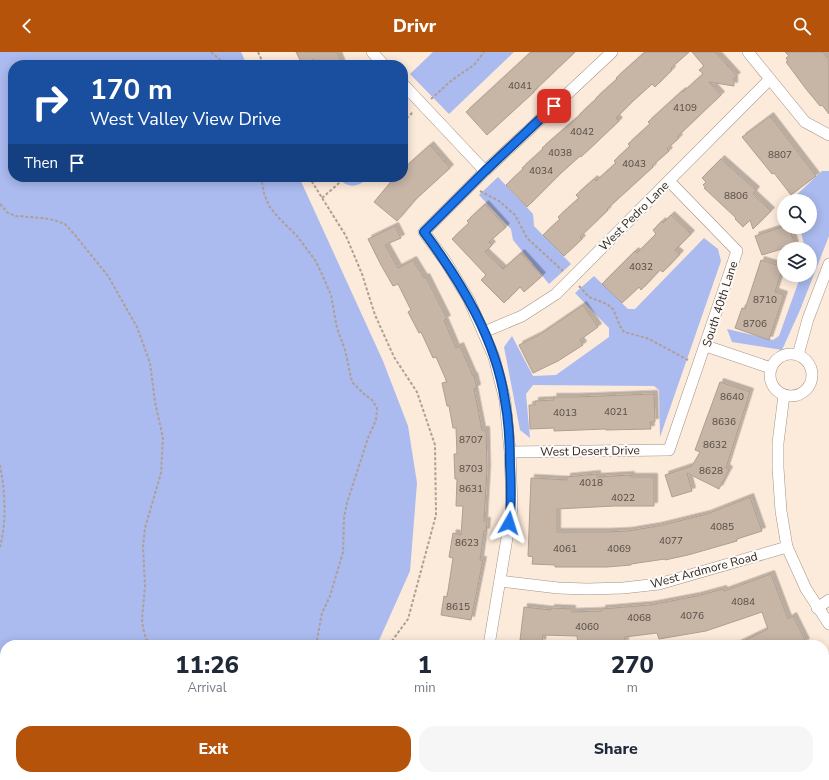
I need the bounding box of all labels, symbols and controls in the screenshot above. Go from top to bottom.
text: Drivr [393,14,436,38]
icon: back [16,15,38,37]
icon: search [791,15,813,37]
text: 170 m [90,71,173,109]
icon: right [24,76,76,128]
house number: 4041 [508,79,532,93]
pin [537,89,571,123]
icon: arrive [543,95,565,117]
house number: 4109 [673,101,697,115]
text: West Valley View Drive [90,107,281,131]
house number: 4042 [570,125,594,139]
house number: 4038 [548,146,572,160]
house number: 8807 [768,148,792,162]
icon: arrive [66,152,88,174]
text: Then [24,153,58,173]
house number: 4043 [622,157,646,171]
house number: 4034 [529,164,553,178]
street label: West Pedro Lane [596,178,672,254]
house number: 8806 [724,189,748,203]
map controls [777,194,817,282]
button: search [777,194,817,234]
button: layers [777,242,817,282]
street label: South 40th Lane [699,259,741,349]
house number: 4032 [629,260,653,274]
house number: 8710 [753,293,777,307]
house number: 8706 [743,317,767,331]
house number: 8640 [720,390,744,404]
house number: 4021 [604,405,628,419]
house number: 4013 [553,406,577,420]
house number: 8636 [712,415,736,429]
house number: 8707 [459,433,483,447]
house number: 8632 [703,438,727,452]
street label: West Desert Drive [540,442,640,460]
house number: 8703 [459,462,483,476]
house number: 8628 [699,464,723,478]
house number: 4018 [579,476,603,490]
house number: 8631 [459,482,483,496]
house number: 4022 [611,491,635,505]
position arrow [488,502,530,544]
house number: 4085 [710,520,734,534]
house number: 4077 [659,534,683,548]
house number: 8623 [455,536,479,550]
house number: 4061 [553,542,577,556]
house number: 4069 [607,542,631,556]
street label: West Ardmore Road [649,548,759,592]
house number: 4084 [731,595,755,609]
house number: 8615 [446,600,470,614]
house number: 4076 [680,609,704,623]
house number: 4068 [627,611,651,625]
house number: 4060 [575,620,599,634]
text: 11:26 [175,649,239,681]
text: 1 [418,649,432,681]
text: 270 [611,649,654,681]
text: Arrival [187,679,227,697]
text: min [414,679,436,697]
text: m [627,679,638,697]
button: Exit [16,726,411,772]
button: Share [419,726,813,772]

